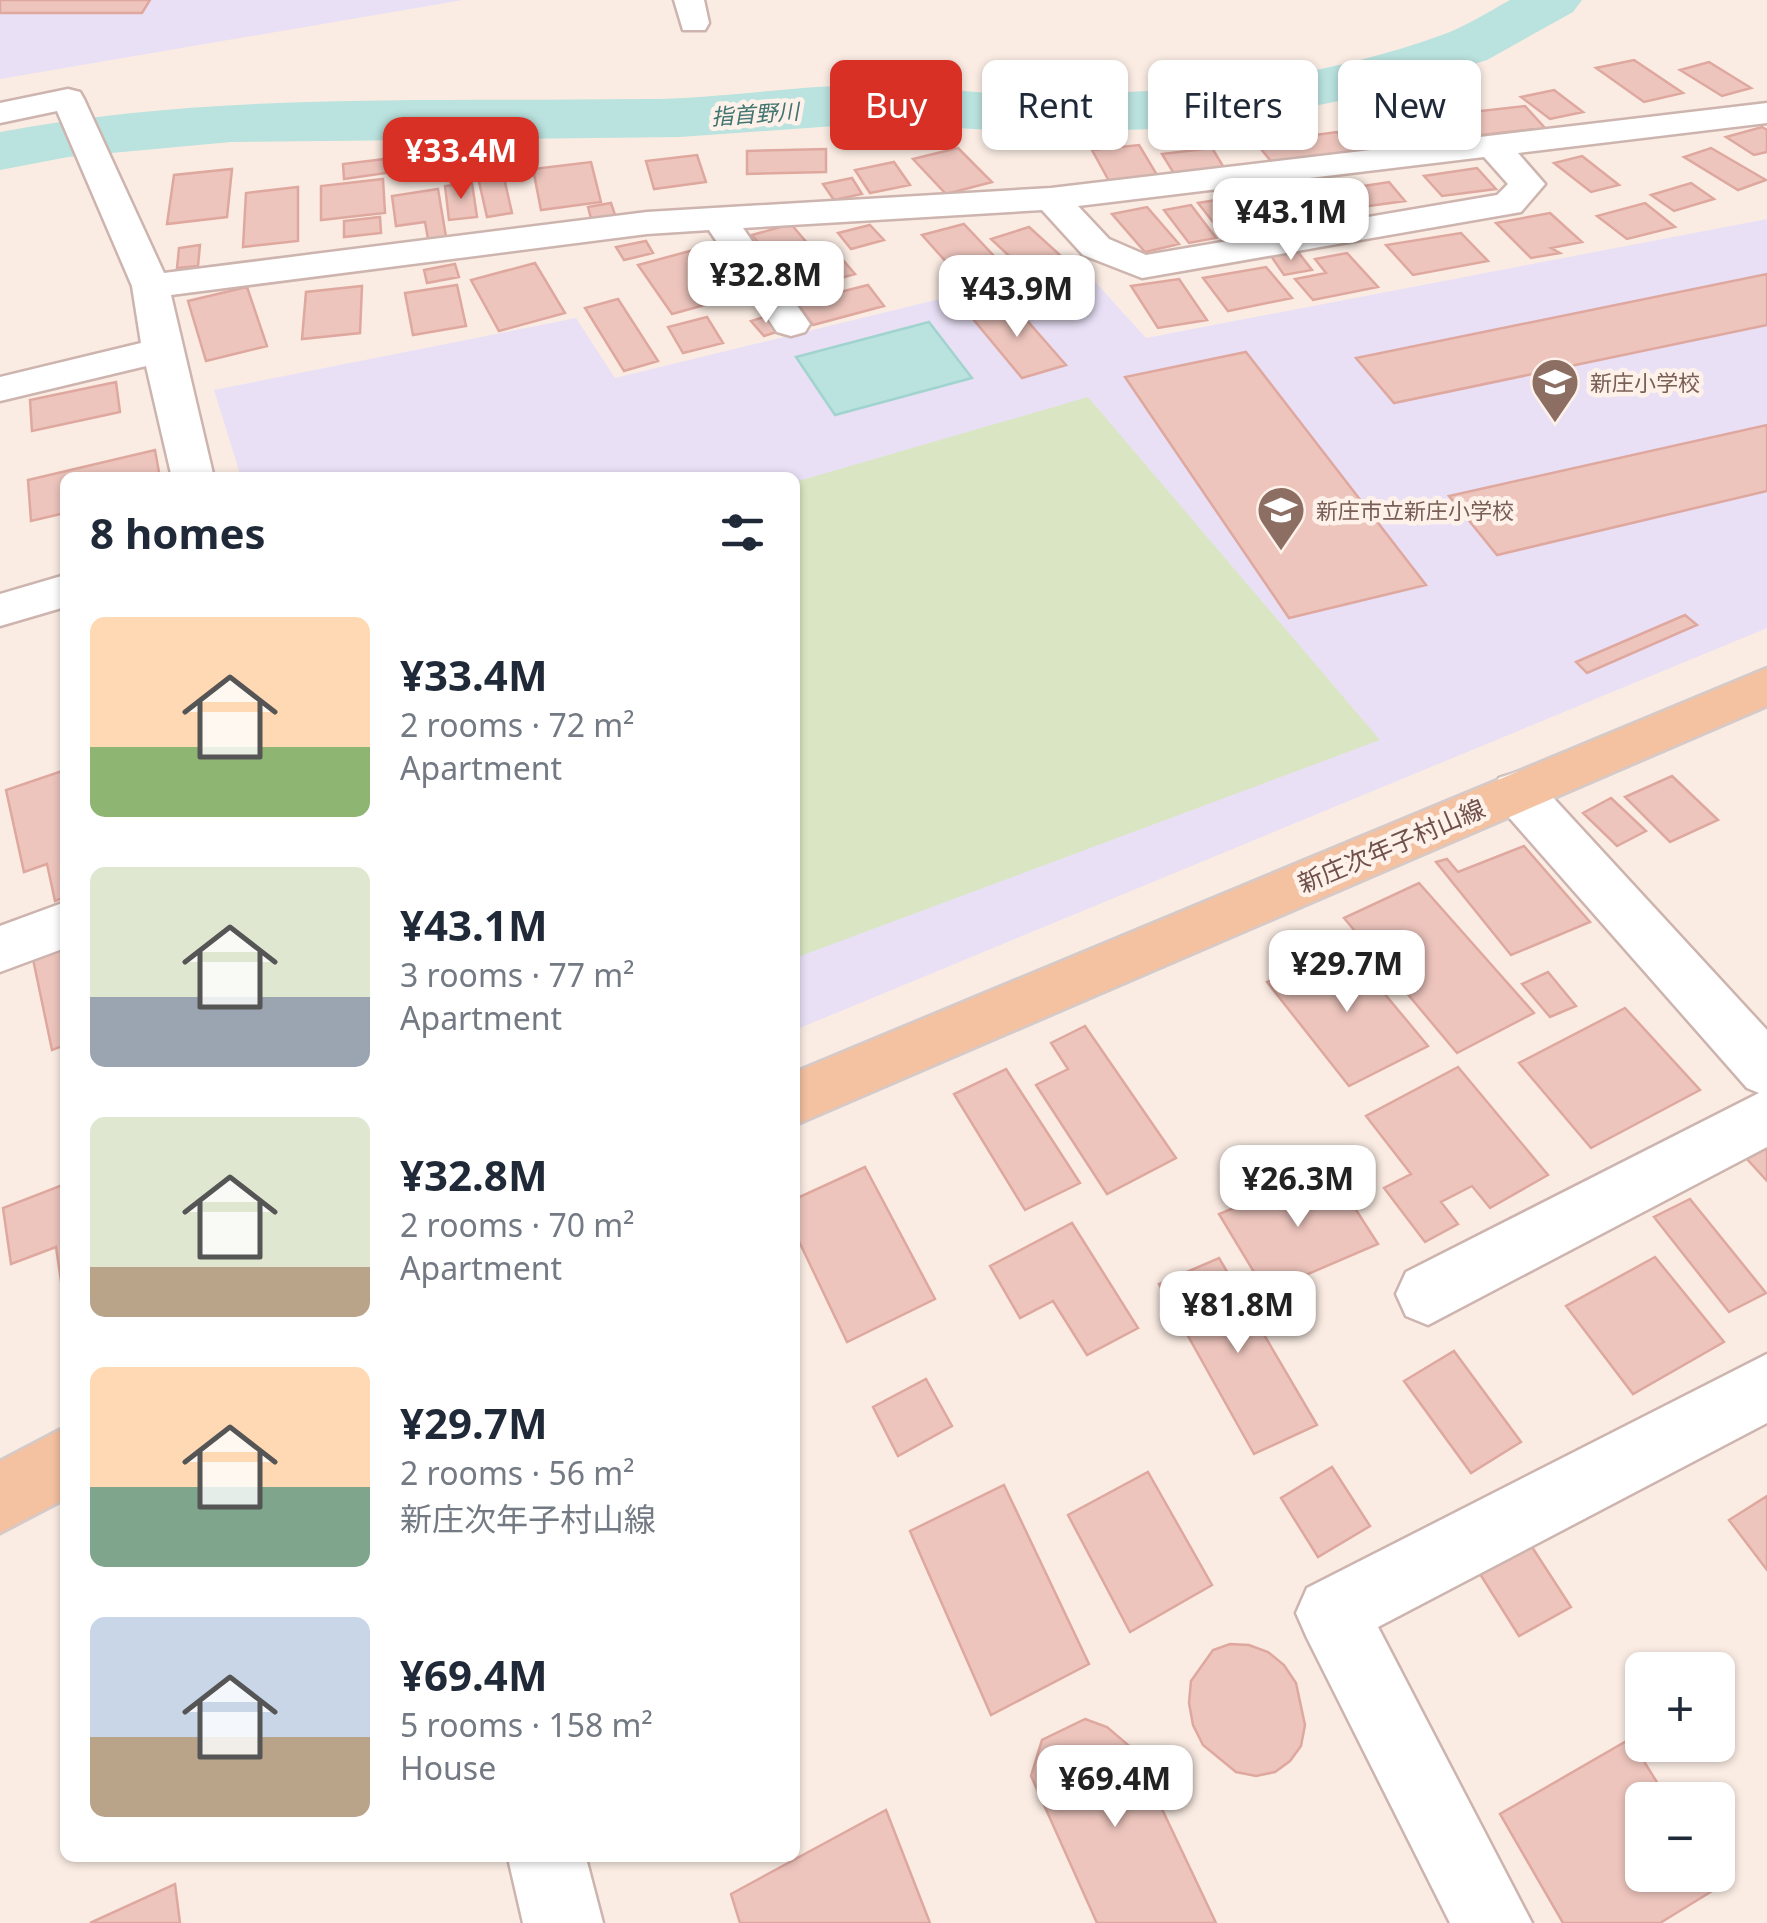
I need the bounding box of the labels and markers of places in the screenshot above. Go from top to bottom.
pin: ¥33.4M [380,117,542,202]
pin: ¥43.1M [1210,178,1372,263]
pin: ¥32.8M [685,241,847,326]
pin: ¥43.9M [936,255,1098,340]
school or university icon: 新庄小学校 [1529,356,1581,424]
place label: 新庄小学校 [1590,367,1700,397]
school or university icon: 新庄市立新庄小学校 [1255,484,1307,552]
place label: 新庄市立新庄小学校 [1316,495,1514,525]
pin: ¥29.7M [1266,930,1428,1015]
pin: ¥26.3M [1217,1145,1379,1230]
pin: ¥81.8M [1157,1271,1319,1356]
pin: ¥69.4M [1034,1745,1196,1830]

